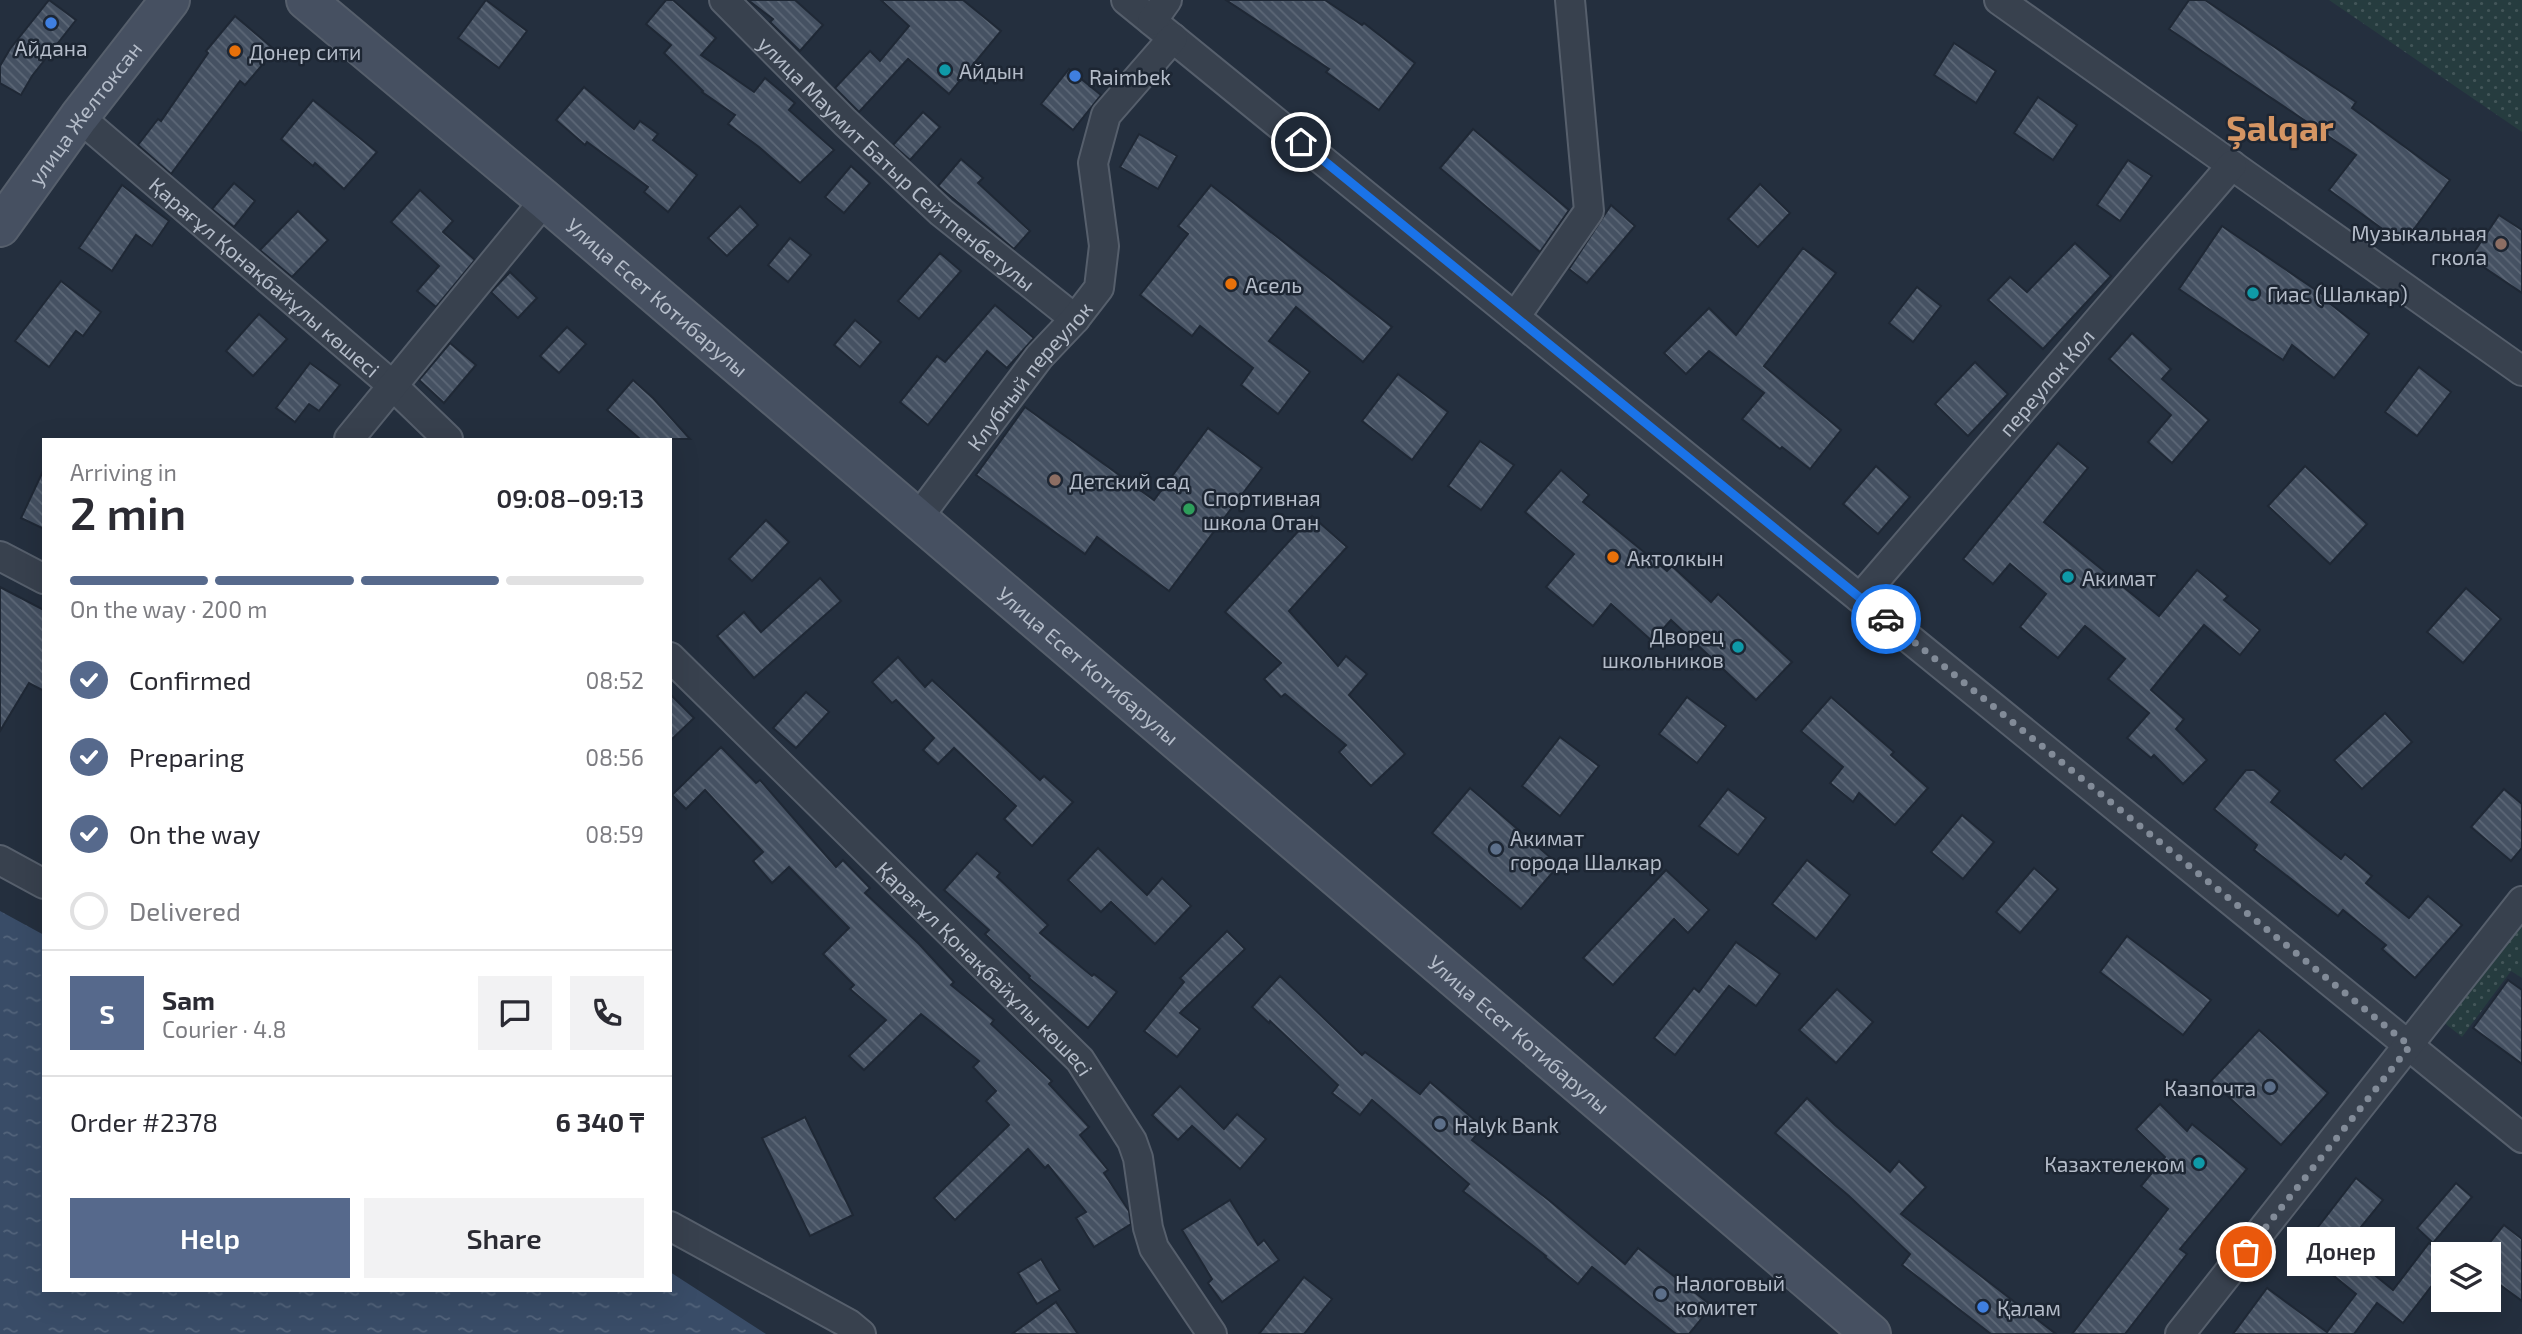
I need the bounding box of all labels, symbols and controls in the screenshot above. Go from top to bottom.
marker: Айдана [43,15,59,31]
street label: улица Маумит Батыр Сейтпенбетулы [753,30,1041,295]
place label: Айдана [14,35,88,60]
street label: улица Желтоксан [22,36,146,190]
place label: Донер сити [249,39,361,64]
marker: Донер сити [227,43,243,59]
place label: Айдын [959,58,1024,83]
marker: Айдын [937,62,953,78]
place label: Raimbek [1089,64,1171,89]
marker: Raimbek [1067,68,1083,84]
district label: Şalqar [2226,106,2334,150]
pin [1271,112,1331,172]
icon: home [1282,123,1320,161]
street label: Қарағұл Қонақбайұлы көшесі [145,171,385,382]
street label: Улица Есет Котибарулы [562,212,754,381]
place label: Музыкальная гкола [2351,220,2487,269]
marker: Музыкальная гкола [2493,236,2509,252]
place label: Асель [1245,272,1302,297]
marker: Асель [1223,276,1239,292]
place label: Гиас (Шалкар) [2267,281,2408,306]
marker: Гиас (Шалкар) [2245,285,2261,301]
street label: Клубный переулок [961,296,1097,455]
street label: переулок Кол [1993,323,2099,441]
text: Arriving in [70,458,177,486]
place label: Детский сад [1069,468,1190,493]
marker: Детский сад [1047,472,1063,488]
text: 09:08–09:13 [496,482,644,513]
text: 2 min [70,484,186,539]
place label: Спортивная школа Отан [1203,485,1321,534]
marker: Спортивная школа Отан [1181,501,1197,517]
place label: Актолкын [1627,545,1724,570]
marker: Актолкын [1605,549,1621,565]
place label: Акимат [2082,565,2156,590]
marker: Акимат [2060,569,2076,585]
street label: Улица Есет Котибарулы [993,580,1185,750]
courier [1851,584,1921,654]
text: On the way · 200 m [70,595,267,623]
icon: car [1867,600,1905,638]
place label: Дворец школьников [1602,623,1724,672]
marker: Дворец школьников [1730,639,1746,655]
icon: check [70,661,108,699]
text: Confirmed [129,664,252,695]
text: 08:52 [585,666,644,694]
icon: check [70,738,108,776]
text: Preparing [129,741,244,772]
text: 08:56 [585,743,644,771]
icon: check [70,815,108,853]
text: On the way [129,818,260,849]
text: 08:59 [585,820,644,848]
place label: Акимат города Шалкар [1510,825,1662,874]
marker: Акимат города Шалкар [1488,841,1504,857]
street label: Қарағұл Қонақбайұлы көшесі [872,855,1099,1080]
text: Delivered [129,895,241,926]
street label: Улица Есет Котибарулы [1424,949,1615,1118]
button: chat [478,976,552,1050]
button: phone [570,976,644,1050]
text: Sam [162,984,215,1015]
text: S [99,998,115,1029]
text: Courier · 4.8 [162,1015,286,1043]
place label: Казпочта [2164,1075,2256,1100]
marker: Казпочта [2262,1079,2278,1095]
text: Order #2378 [70,1106,218,1137]
text: 6 340 ₸ [556,1106,644,1137]
place label: Halyk Bank [1454,1112,1559,1137]
marker: Halyk Bank [1432,1116,1448,1132]
place label: Казахтелеком [2044,1151,2185,1176]
marker: Казахтелеком [2191,1155,2207,1171]
button: Help [70,1198,350,1278]
button: Share [364,1198,644,1278]
pin [2216,1222,2276,1282]
callout: Донер [2288,1228,2396,1276]
icon: bag [2227,1233,2265,1271]
text: Донер [2306,1237,2376,1265]
map controls [2431,1242,2501,1312]
button: layers [2431,1242,2501,1312]
place label: Налоговый комитет [1675,1270,1785,1319]
marker: Налоговый комитет [1653,1286,1669,1302]
place label: Қалам [1997,1295,2061,1320]
marker: Қалам [1975,1299,1991,1315]

